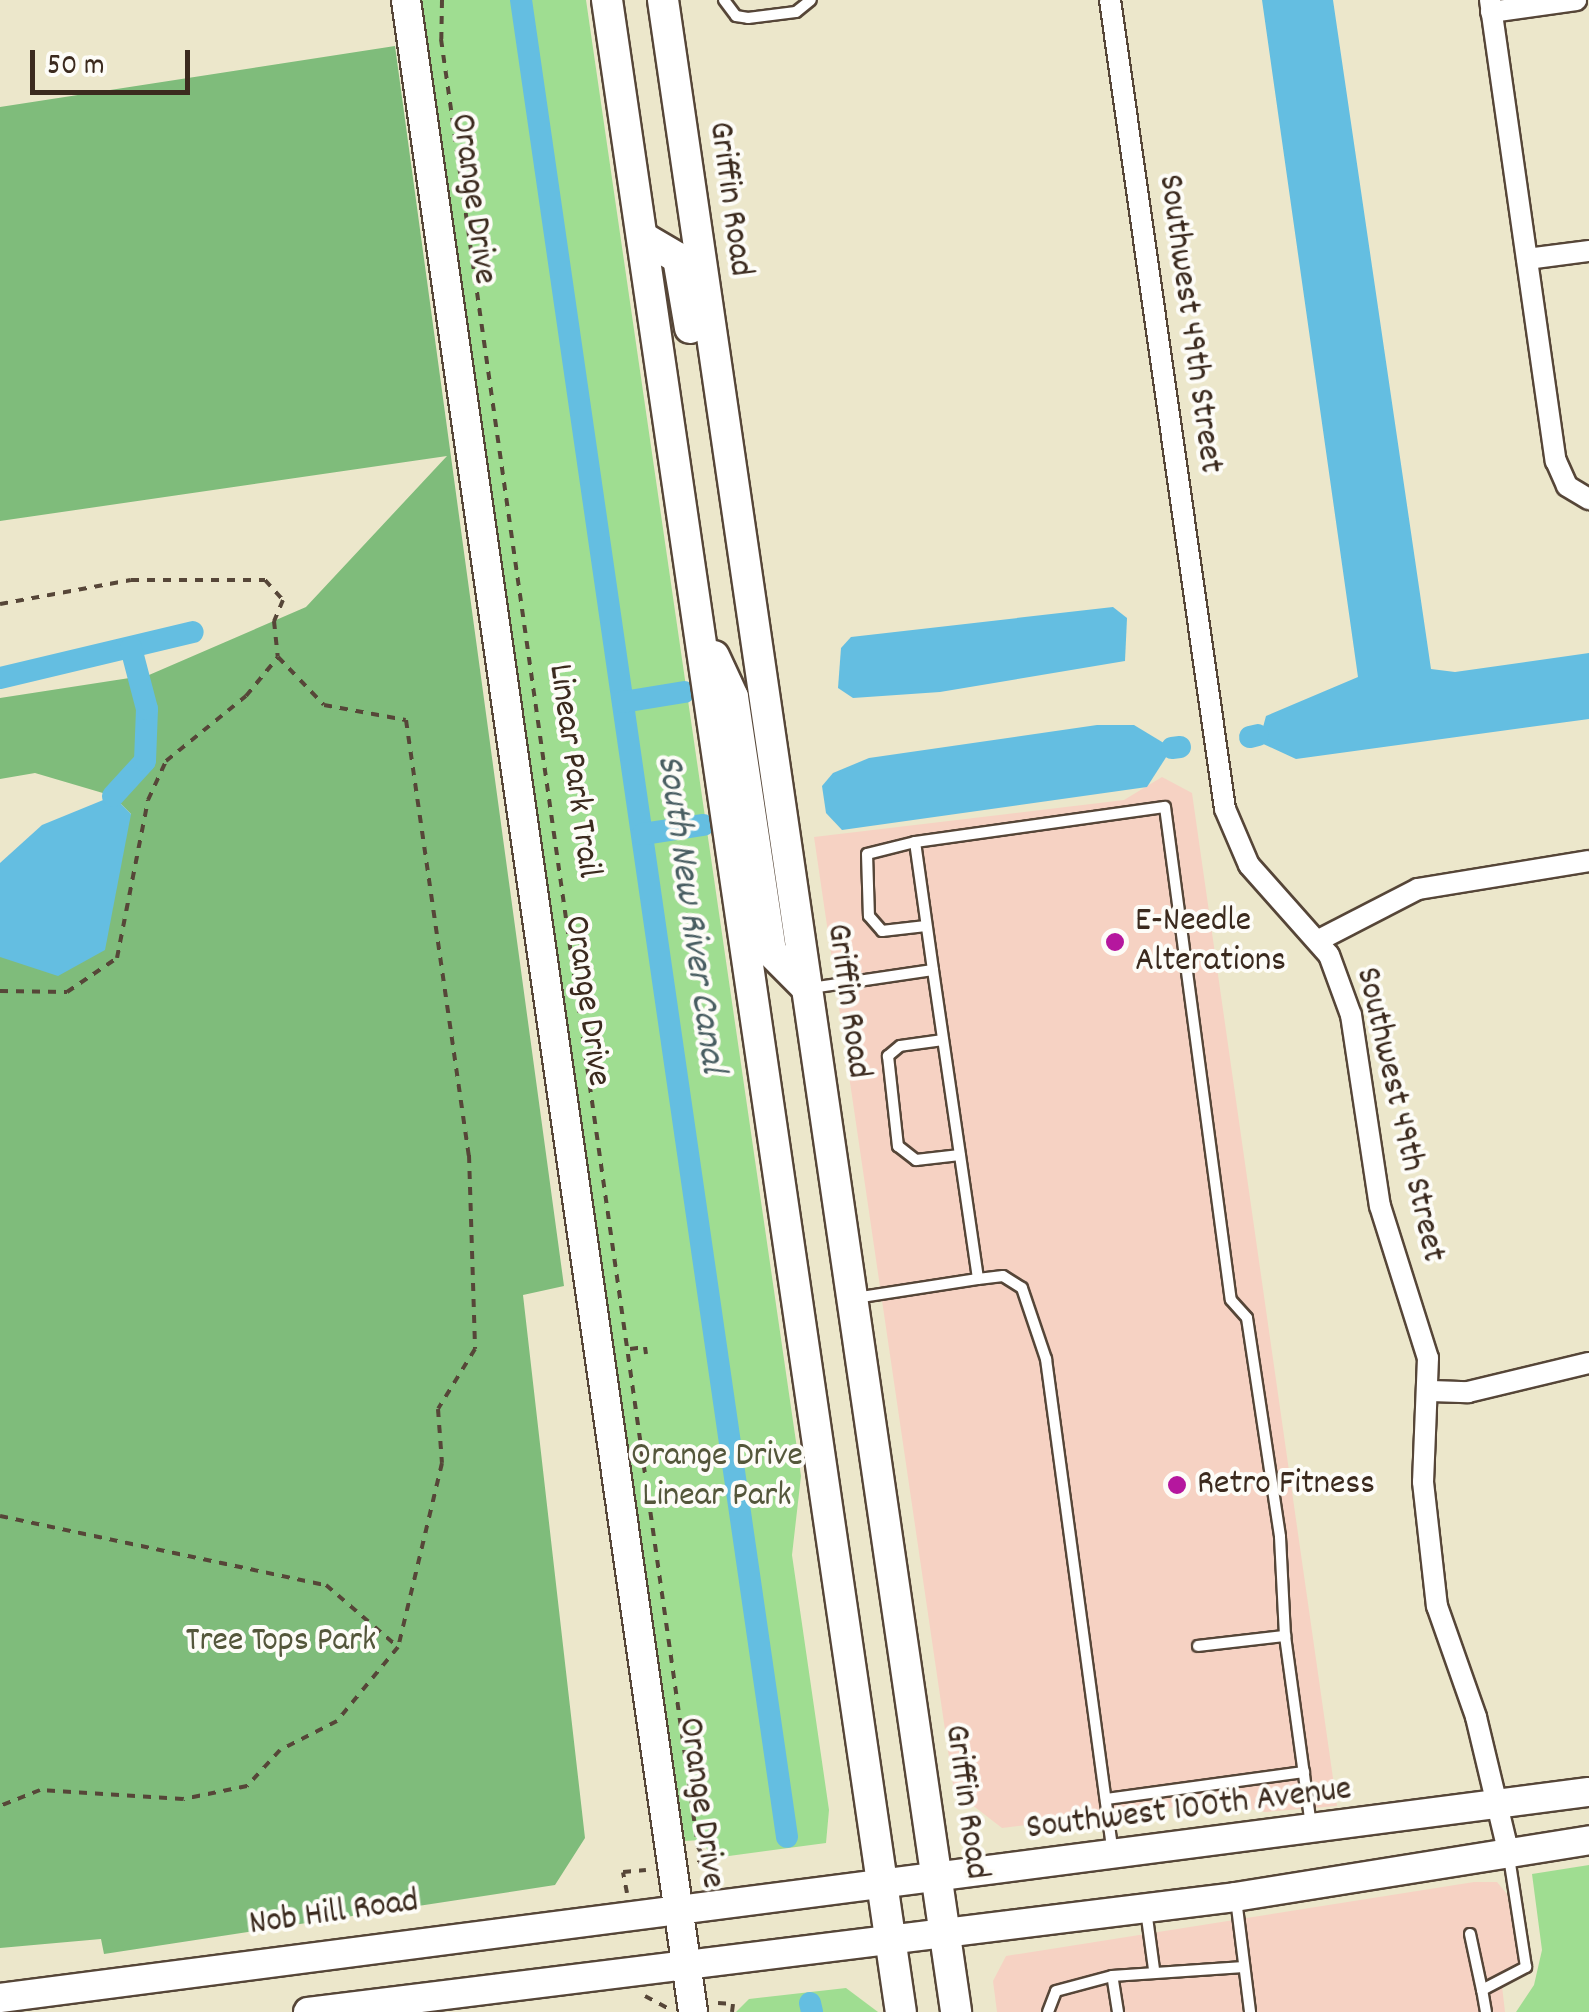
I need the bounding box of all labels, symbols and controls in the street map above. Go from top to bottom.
scale bar [35,30,195,92]
text: 50 m [47,46,105,89]
street label: Orange Drive [439,111,505,287]
street label: Griffin Road [697,119,761,279]
street label: Southwest 49th Street [1147,172,1231,476]
street label: Linear Park Trail [537,661,609,881]
water label: South New River Canal [644,752,734,1076]
place label: E-Needle Alterations [1135,901,1286,983]
street label: Orange Drive [553,913,619,1089]
street label: Griffin Road [815,921,879,1081]
marker: E-Needle Alterations [1104,931,1126,953]
street label: Southwest 49th Street [1345,964,1453,1266]
park label: Orange Drive Linear Park [631,1436,803,1518]
place label: Retro Fitness [1197,1464,1375,1506]
marker: Retro Fitness [1166,1474,1188,1496]
park label: Tree Tops Park [186,1621,376,1663]
street label: Orange Drive [667,1715,733,1891]
street label: Griffin Road [933,1722,997,1882]
street label: Southwest 100th Avenue [1024,1769,1354,1851]
street label: Nob Hill Road [247,1881,421,1947]

